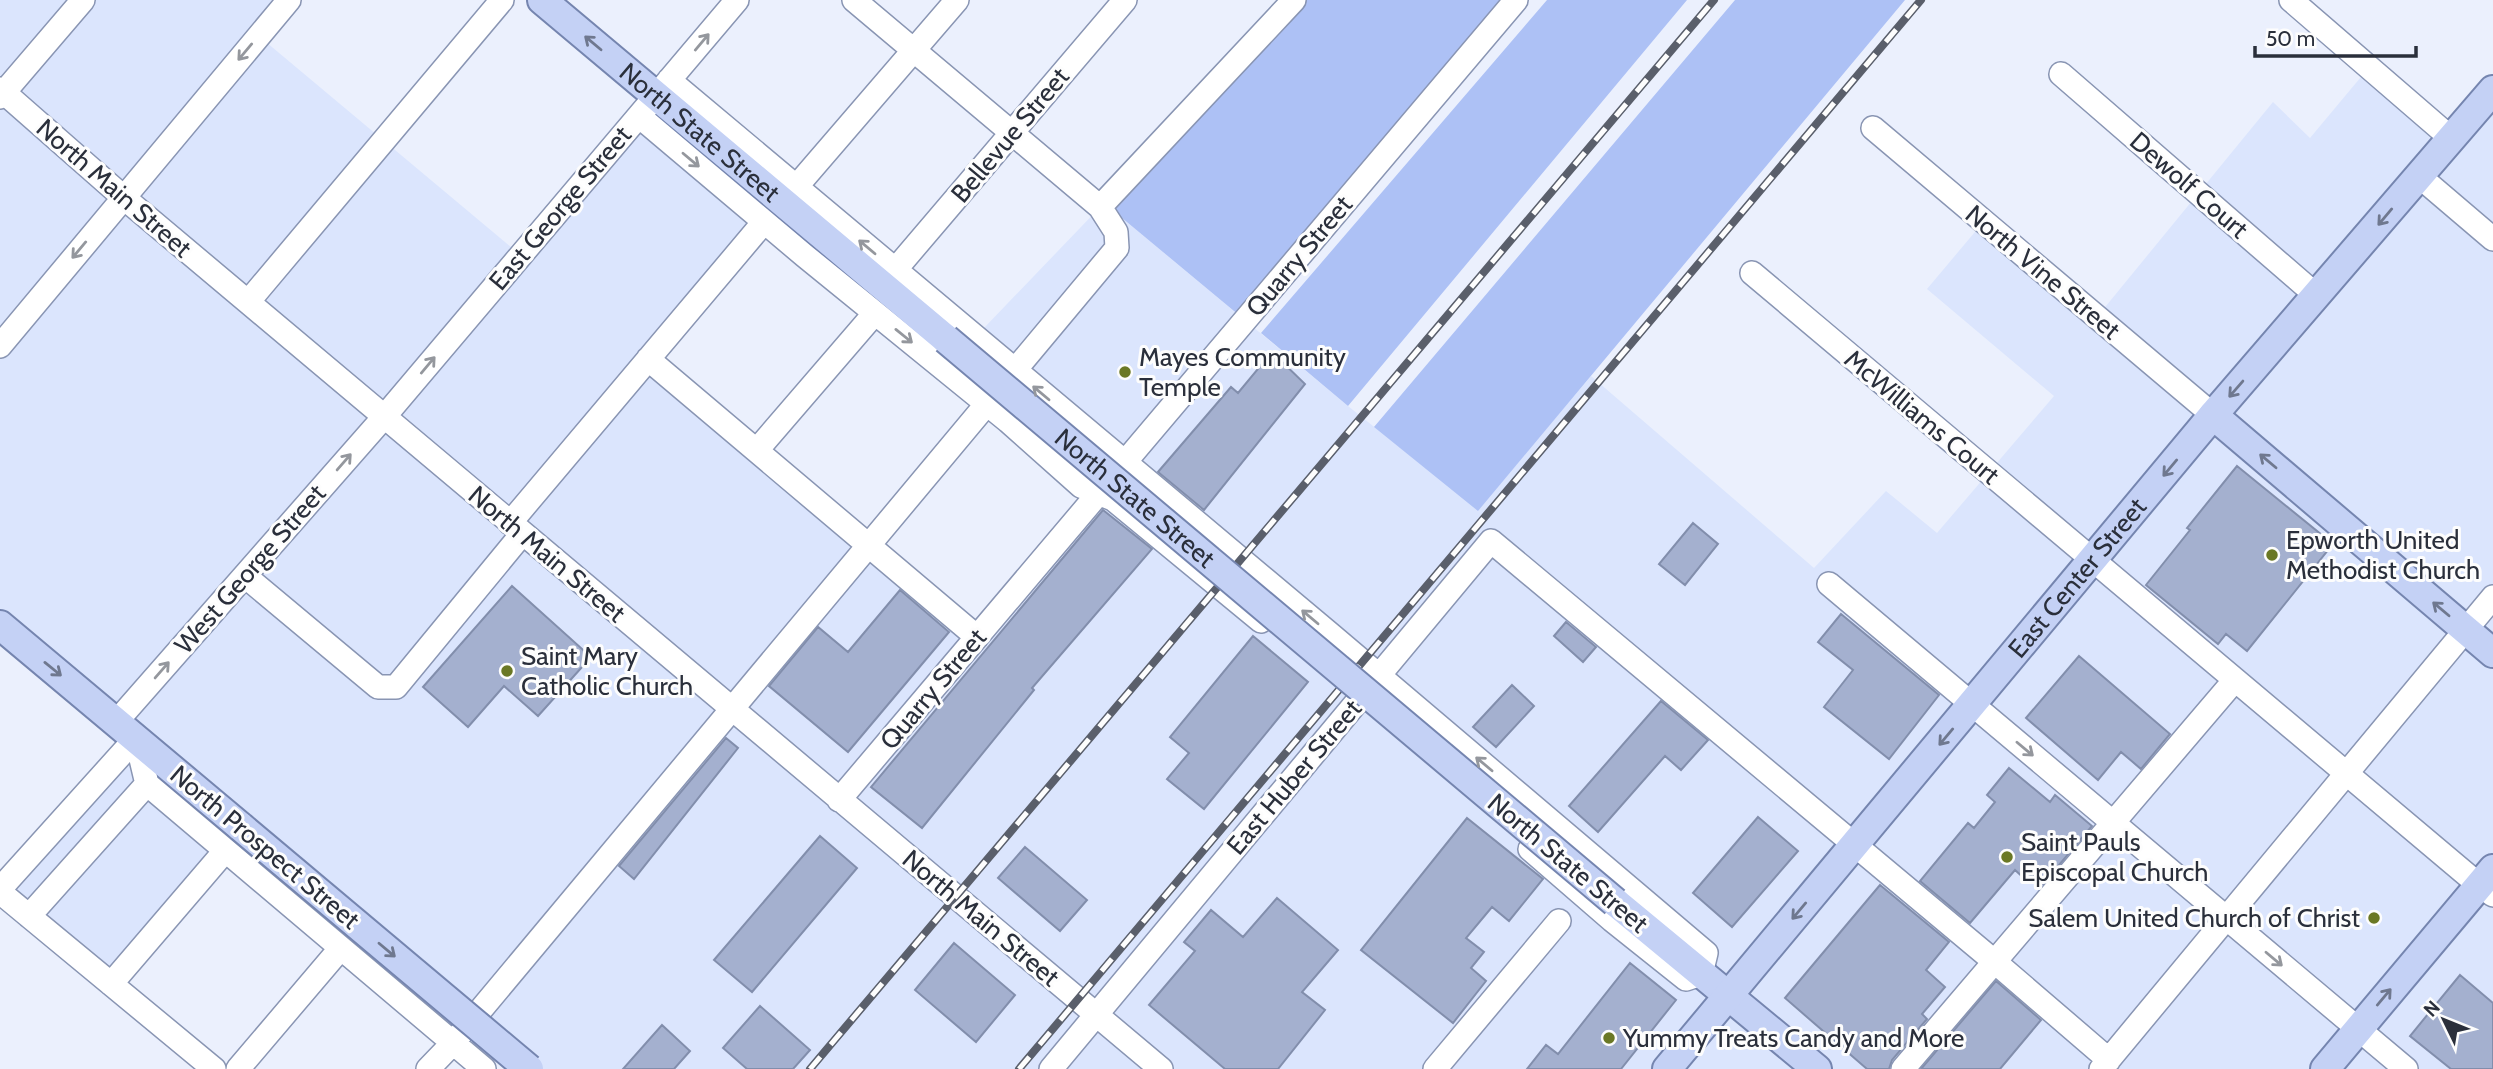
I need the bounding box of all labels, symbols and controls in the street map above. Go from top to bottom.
scale bar [2255,14,2416,58]
text: 50 m [2266,26,2315,51]
one-way arrow [694,33,710,51]
one-way arrow [585,35,603,51]
one-way arrow [237,43,253,61]
street label: North State Street [613,56,787,209]
street label: Bellevue Street [944,61,1076,209]
street label: North Main Street [30,112,198,264]
street label: East George Street [482,119,638,297]
street label: Dewolf Court [2123,125,2255,245]
one-way arrow [681,152,699,168]
street label: Quarry Street [1239,189,1359,323]
street label: North Vine Street [1959,198,2127,346]
one-way arrow [2377,207,2393,225]
one-way arrow [858,239,876,255]
one-way arrow [72,240,87,258]
one-way arrow [894,329,912,344]
place label: Mayes Community Temple [1139,341,1346,403]
street label: McWilliams Court [1838,343,2006,491]
one-way arrow [420,356,436,374]
marker: Mayes Community Temple [1117,364,1133,380]
one-way arrow [2228,380,2244,398]
one-way arrow [1033,385,1051,401]
street label: North State Street [1048,422,1222,575]
one-way arrow [2259,453,2277,469]
one-way arrow [336,454,352,472]
one-way arrow [2162,458,2178,476]
street label: West George Street [168,477,332,660]
street label: North Main Street [462,479,632,629]
street label: East Center Street [2001,491,2153,664]
place label: Epworth United Methodist Church [2286,524,2480,586]
marker: Epworth United Methodist Church [2264,547,2280,563]
one-way arrow [2432,601,2450,617]
one-way arrow [1302,609,1320,625]
street label: Quarry Street [873,622,993,756]
place label: Saint Mary Catholic Church [521,640,693,702]
one-way arrow [43,661,61,677]
one-way arrow [154,661,170,679]
marker: Saint Mary Catholic Church [499,663,515,679]
street label: East Huber Street [1220,693,1368,861]
one-way arrow [1938,728,1954,746]
one-way arrow [2016,741,2034,757]
one-way arrow [1475,756,1493,772]
street label: North Prospect Street [164,758,367,936]
street label: North State Street [1481,787,1655,940]
place label: Saint Pauls Episcopal Church [2021,826,2208,888]
street label: North Main Street [896,843,1066,993]
marker: Saint Pauls Episcopal Church [1999,849,2015,865]
one-way arrow [1791,902,1807,920]
place label: Salem United Church of Christ [2028,902,2360,934]
marker: Salem United Church of Christ [2366,910,2382,926]
one-way arrow [378,942,396,958]
one-way arrow [2265,951,2283,967]
north arrow [2409,985,2479,1055]
one-way arrow [2376,988,2392,1006]
text: N [2419,996,2445,1022]
place label: Yummy Treats Candy and More [1622,1022,1964,1054]
marker: Yummy Treats Candy and More [1601,1030,1617,1046]

